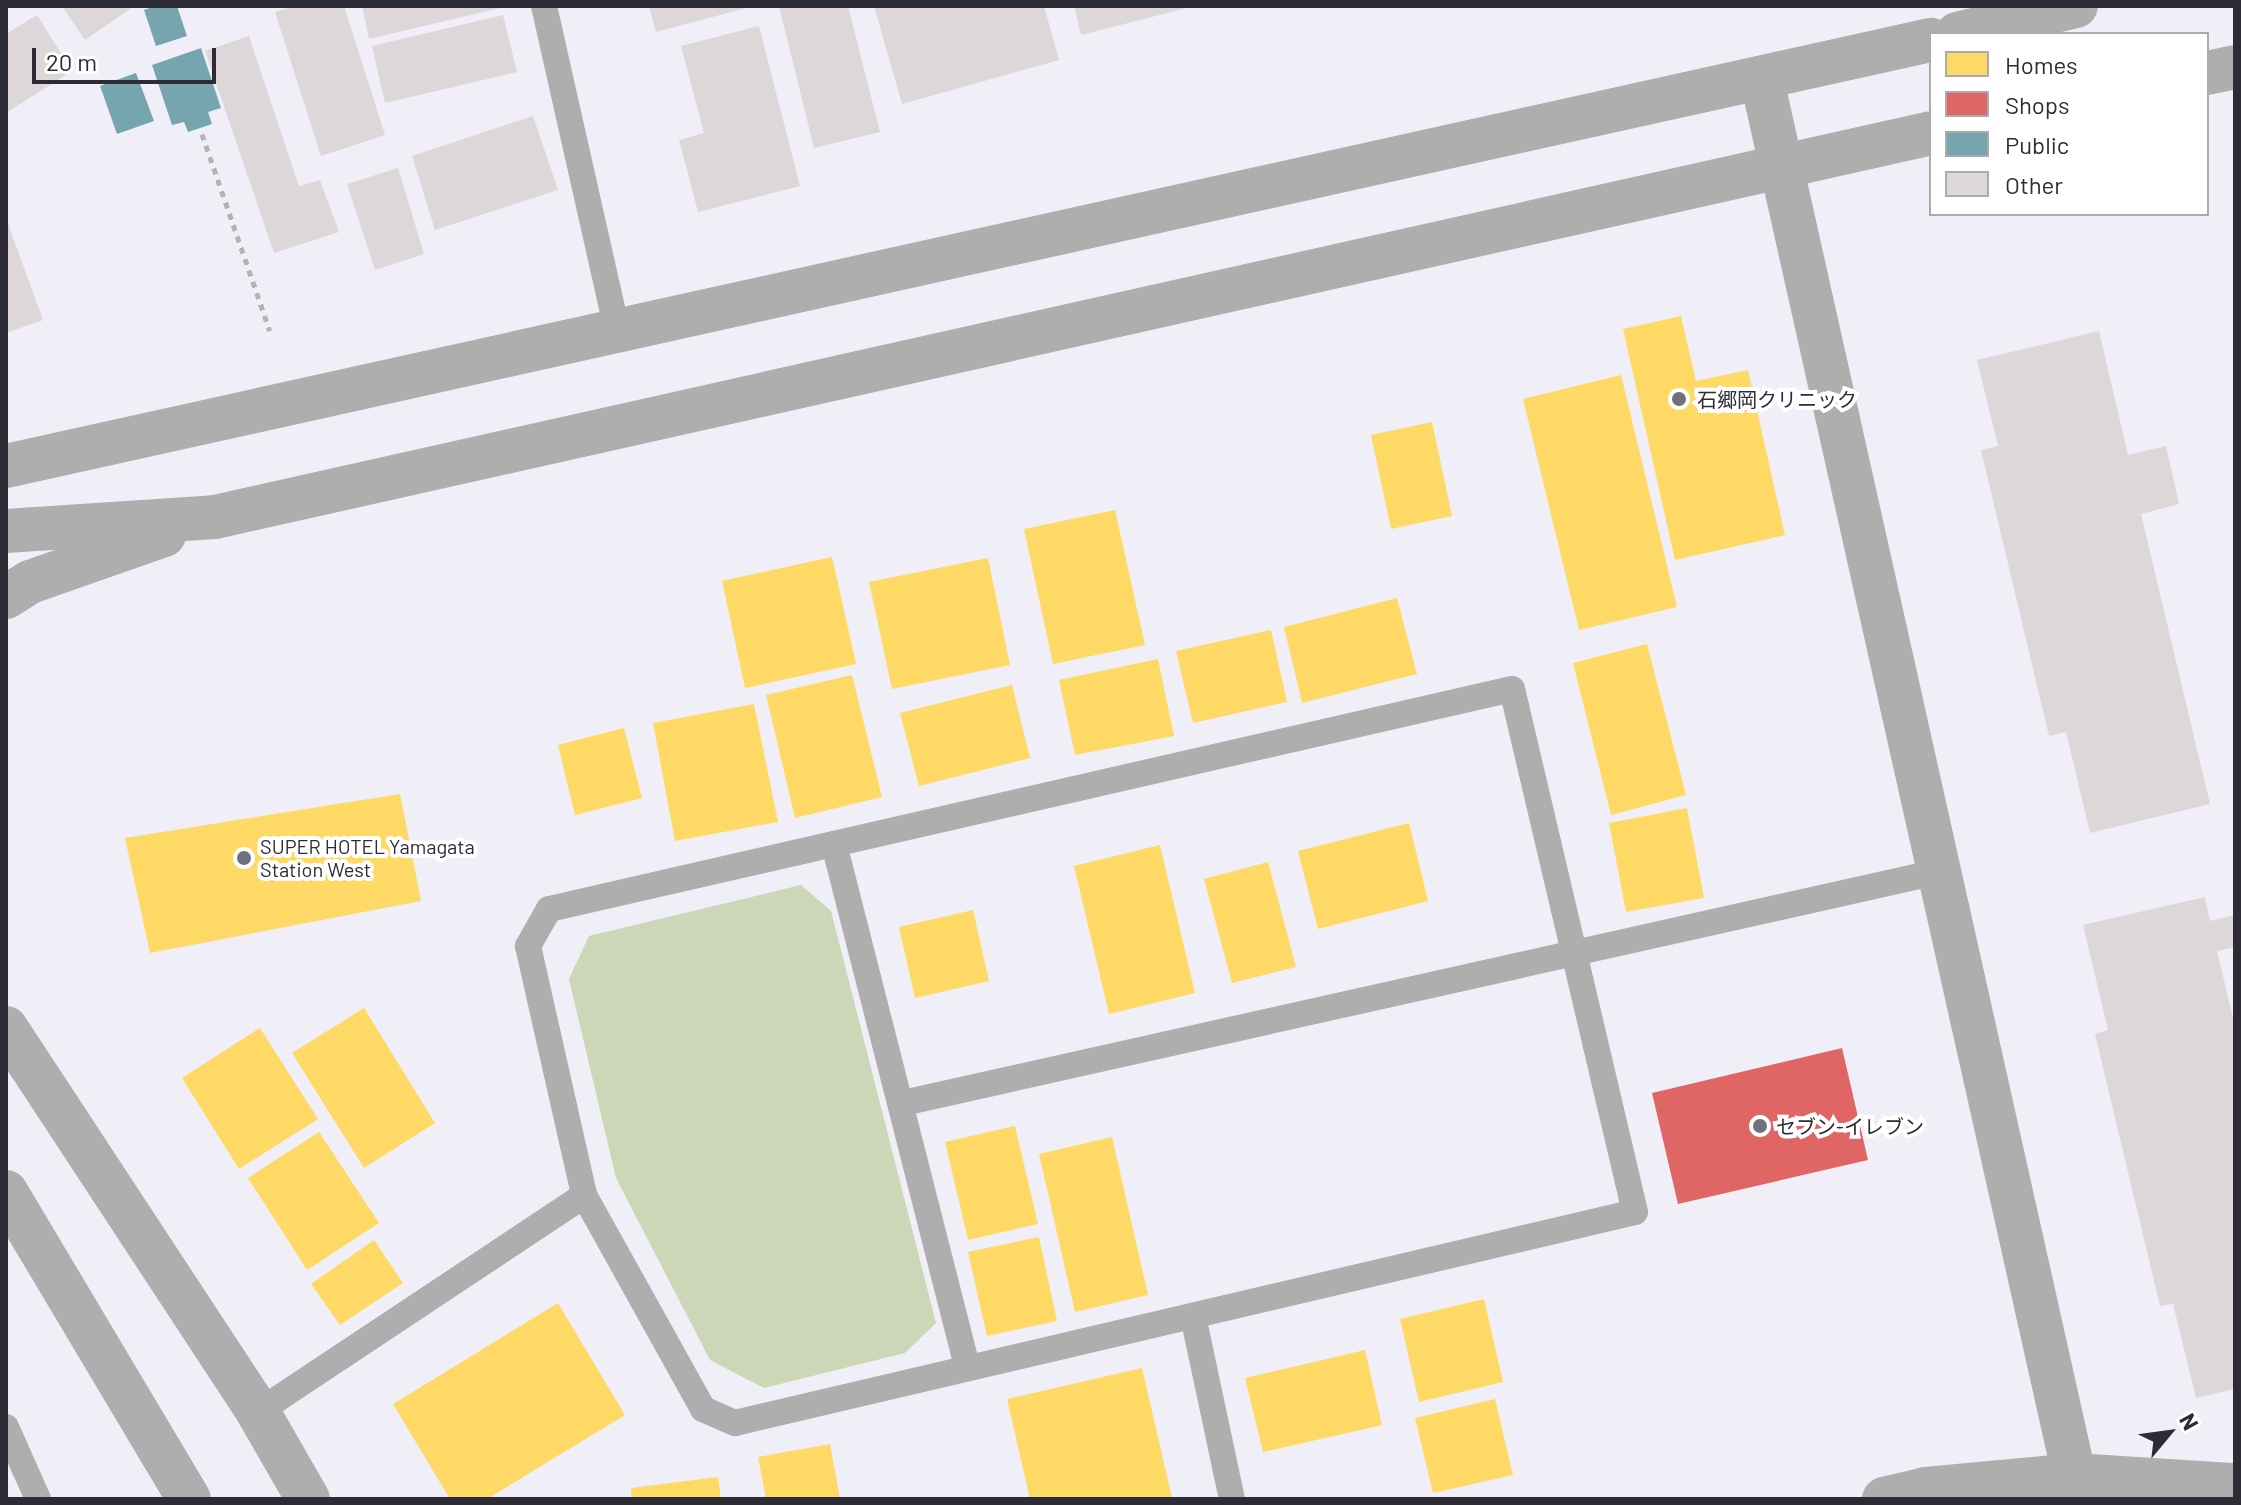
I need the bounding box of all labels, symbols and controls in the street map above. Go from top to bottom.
scale bar [36,32,220,82]
legend [1929,32,2209,216]
text: 20 m [46,47,97,76]
text: Homes [2005,50,2078,79]
text: Shops [2005,90,2070,119]
text: Public [2005,130,2069,159]
text: Other [2005,170,2063,199]
place label: 石郷岡クリニック [1697,387,1857,411]
marker: 石郷岡クリニック [1668,388,1690,410]
place label: SUPER HOTEL Yamagata Station West [260,834,475,881]
marker: SUPER HOTEL Yamagata Station West [235,849,253,867]
place label: セブン-イレブン [1776,1114,1924,1138]
marker: セブン-イレブン [1751,1117,1769,1135]
north arrow [2129,1393,2209,1473]
text: N [2175,1409,2205,1434]

